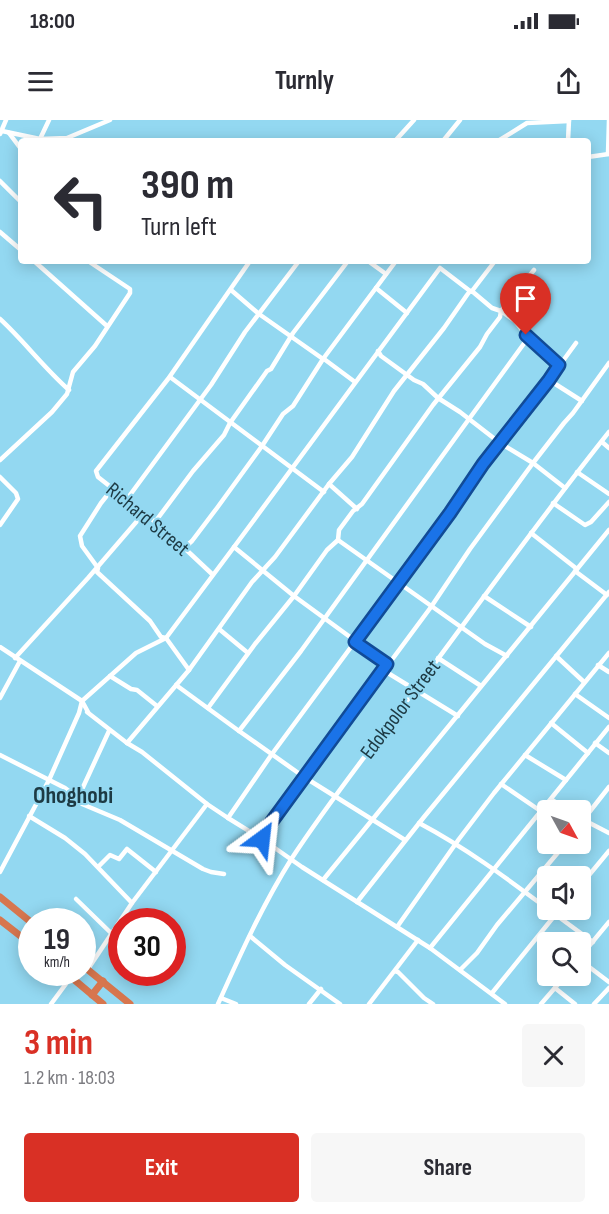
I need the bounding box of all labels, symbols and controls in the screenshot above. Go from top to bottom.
text: 18:00 [30,8,75,35]
icon: menu [24,65,57,98]
text: Turnly [275,65,334,97]
icon: share [552,65,585,98]
text: 390 m [141,160,234,211]
icon: left [42,162,120,240]
text: Turn left [141,211,217,243]
pin [500,273,551,335]
icon: arrive [509,282,542,315]
street label: Richard Street [101,477,194,561]
street label: Edokpolor Street [355,655,446,764]
district label: Ohoghobi [33,781,113,810]
north arrow [537,800,591,854]
map controls [537,800,591,986]
position arrow [230,807,294,871]
button: sound [537,866,591,920]
speed limit sign: 30 [108,908,186,986]
text: 19 [44,922,70,958]
button: search [537,932,591,986]
text: km/h [44,953,70,972]
text: 3 min [24,1022,93,1065]
button: close [522,1024,585,1087]
text: 1.2 km · 18:03 [24,1066,115,1090]
button: Exit [24,1133,299,1202]
button: Share [311,1133,585,1202]

